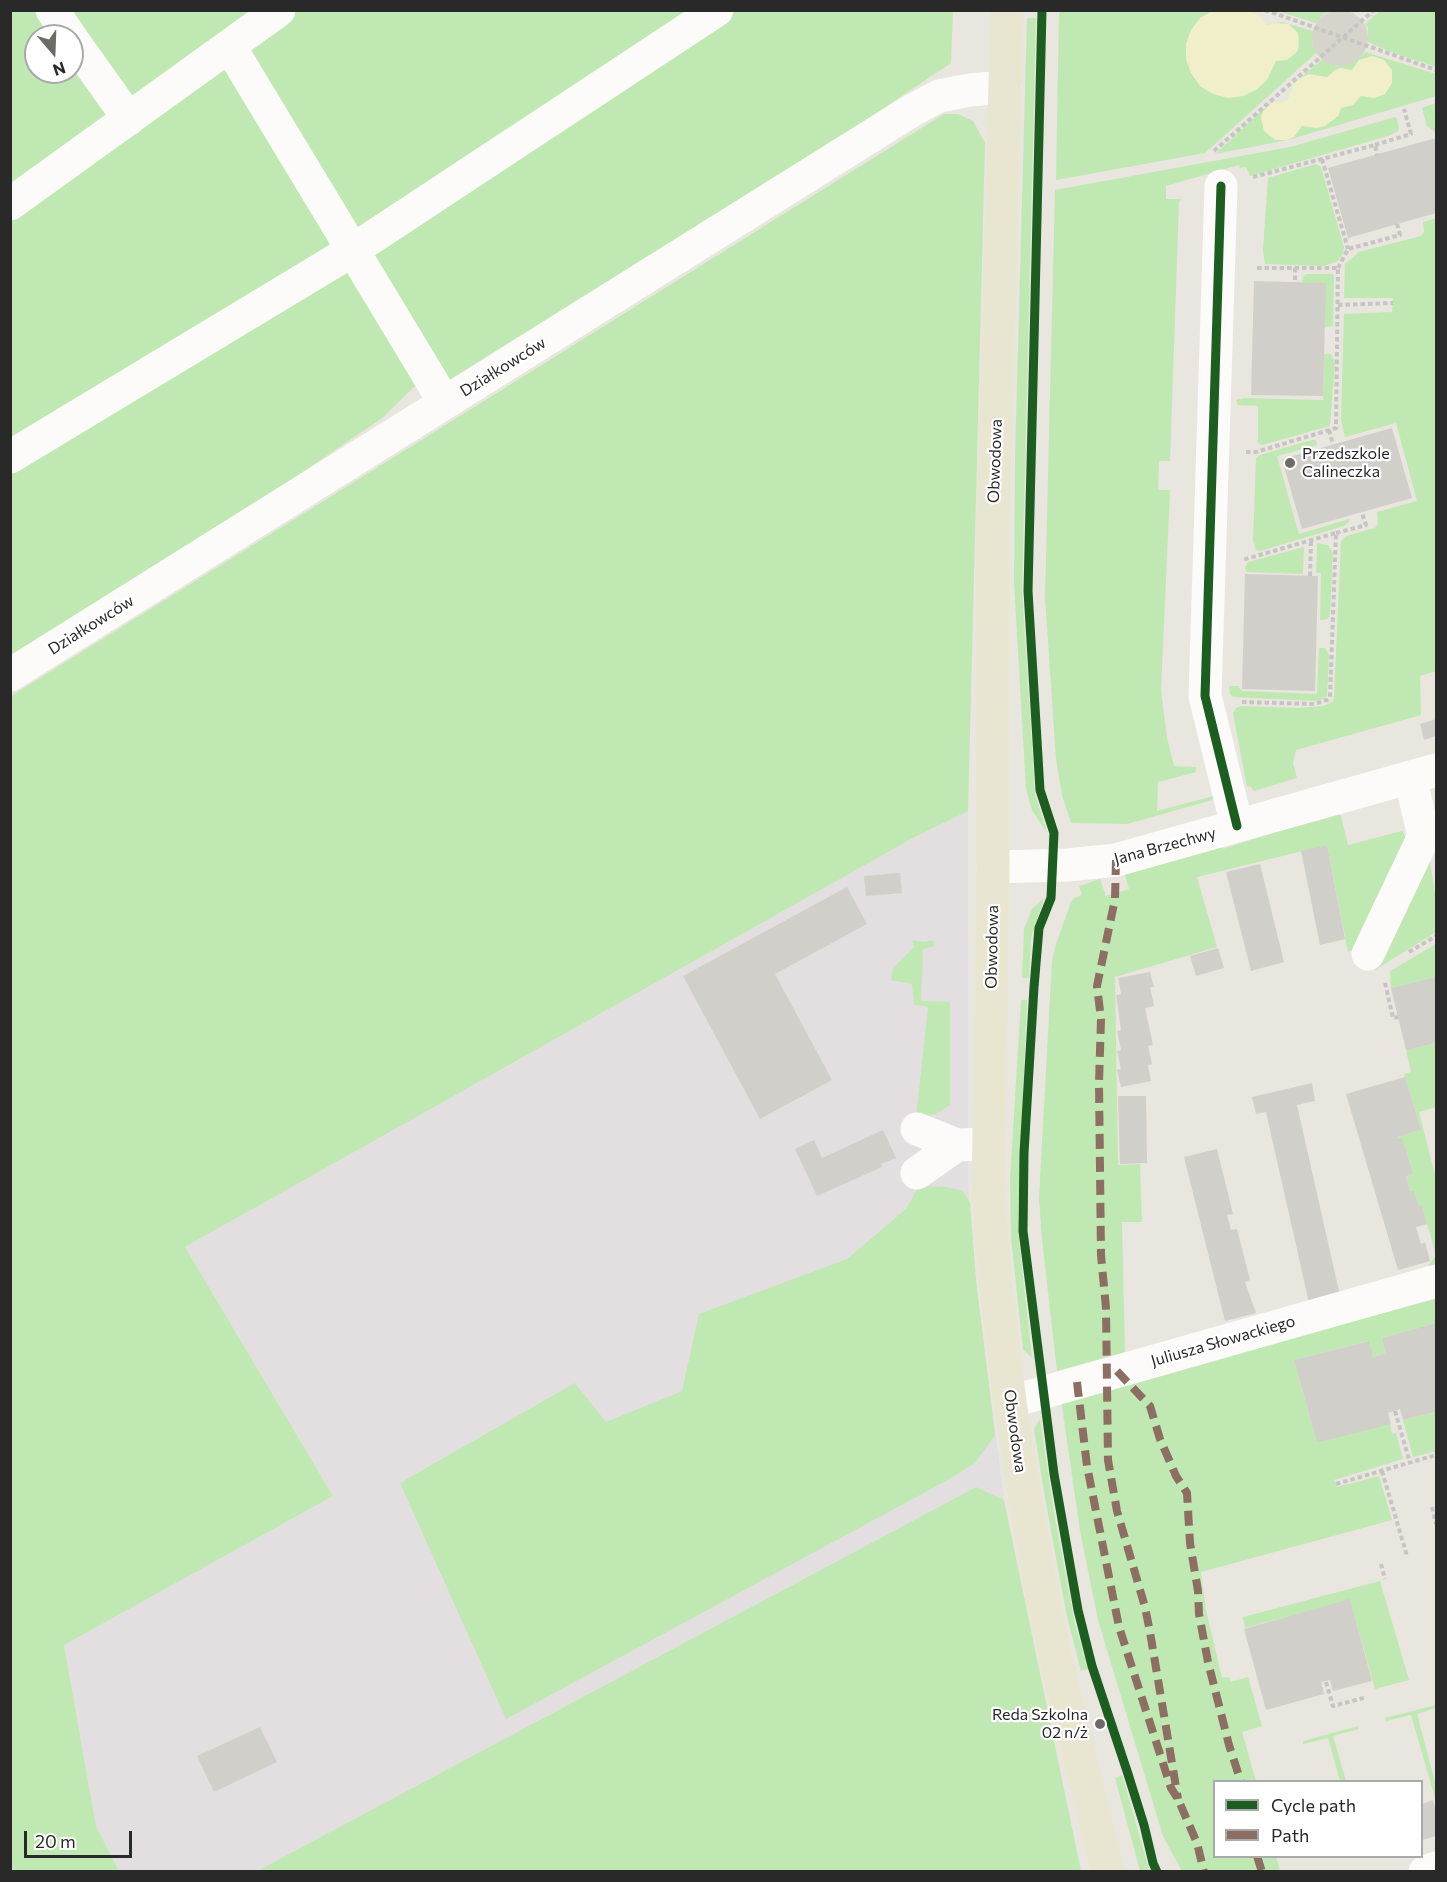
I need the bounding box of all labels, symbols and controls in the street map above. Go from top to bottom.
north arrow [24,24,84,84]
text: N [51,59,68,81]
street label: Działkowców [457,333,549,401]
street label: Obwodowa [984,419,1006,503]
place label: Przedszkole Calineczka [1302,444,1390,482]
marker: Przedszkole Calineczka [1283,456,1297,470]
street label: Działkowców [45,591,137,659]
street label: Jana Brzechwy [1112,823,1218,869]
street label: Obwodowa [982,905,1002,989]
street label: Juliusza Słowackiego [1149,1311,1297,1371]
street label: Obwodowa [1000,1388,1030,1474]
place label: Reda Szkolna 02 n/ż [992,1705,1088,1743]
marker: Reda Szkolna 02 n/ż [1093,1717,1107,1731]
legend [1213,1780,1423,1858]
text: Cycle path [1271,1794,1356,1816]
scale bar [27,1819,135,1857]
text: Path [1271,1824,1309,1846]
text: 20 m [35,1830,76,1852]

